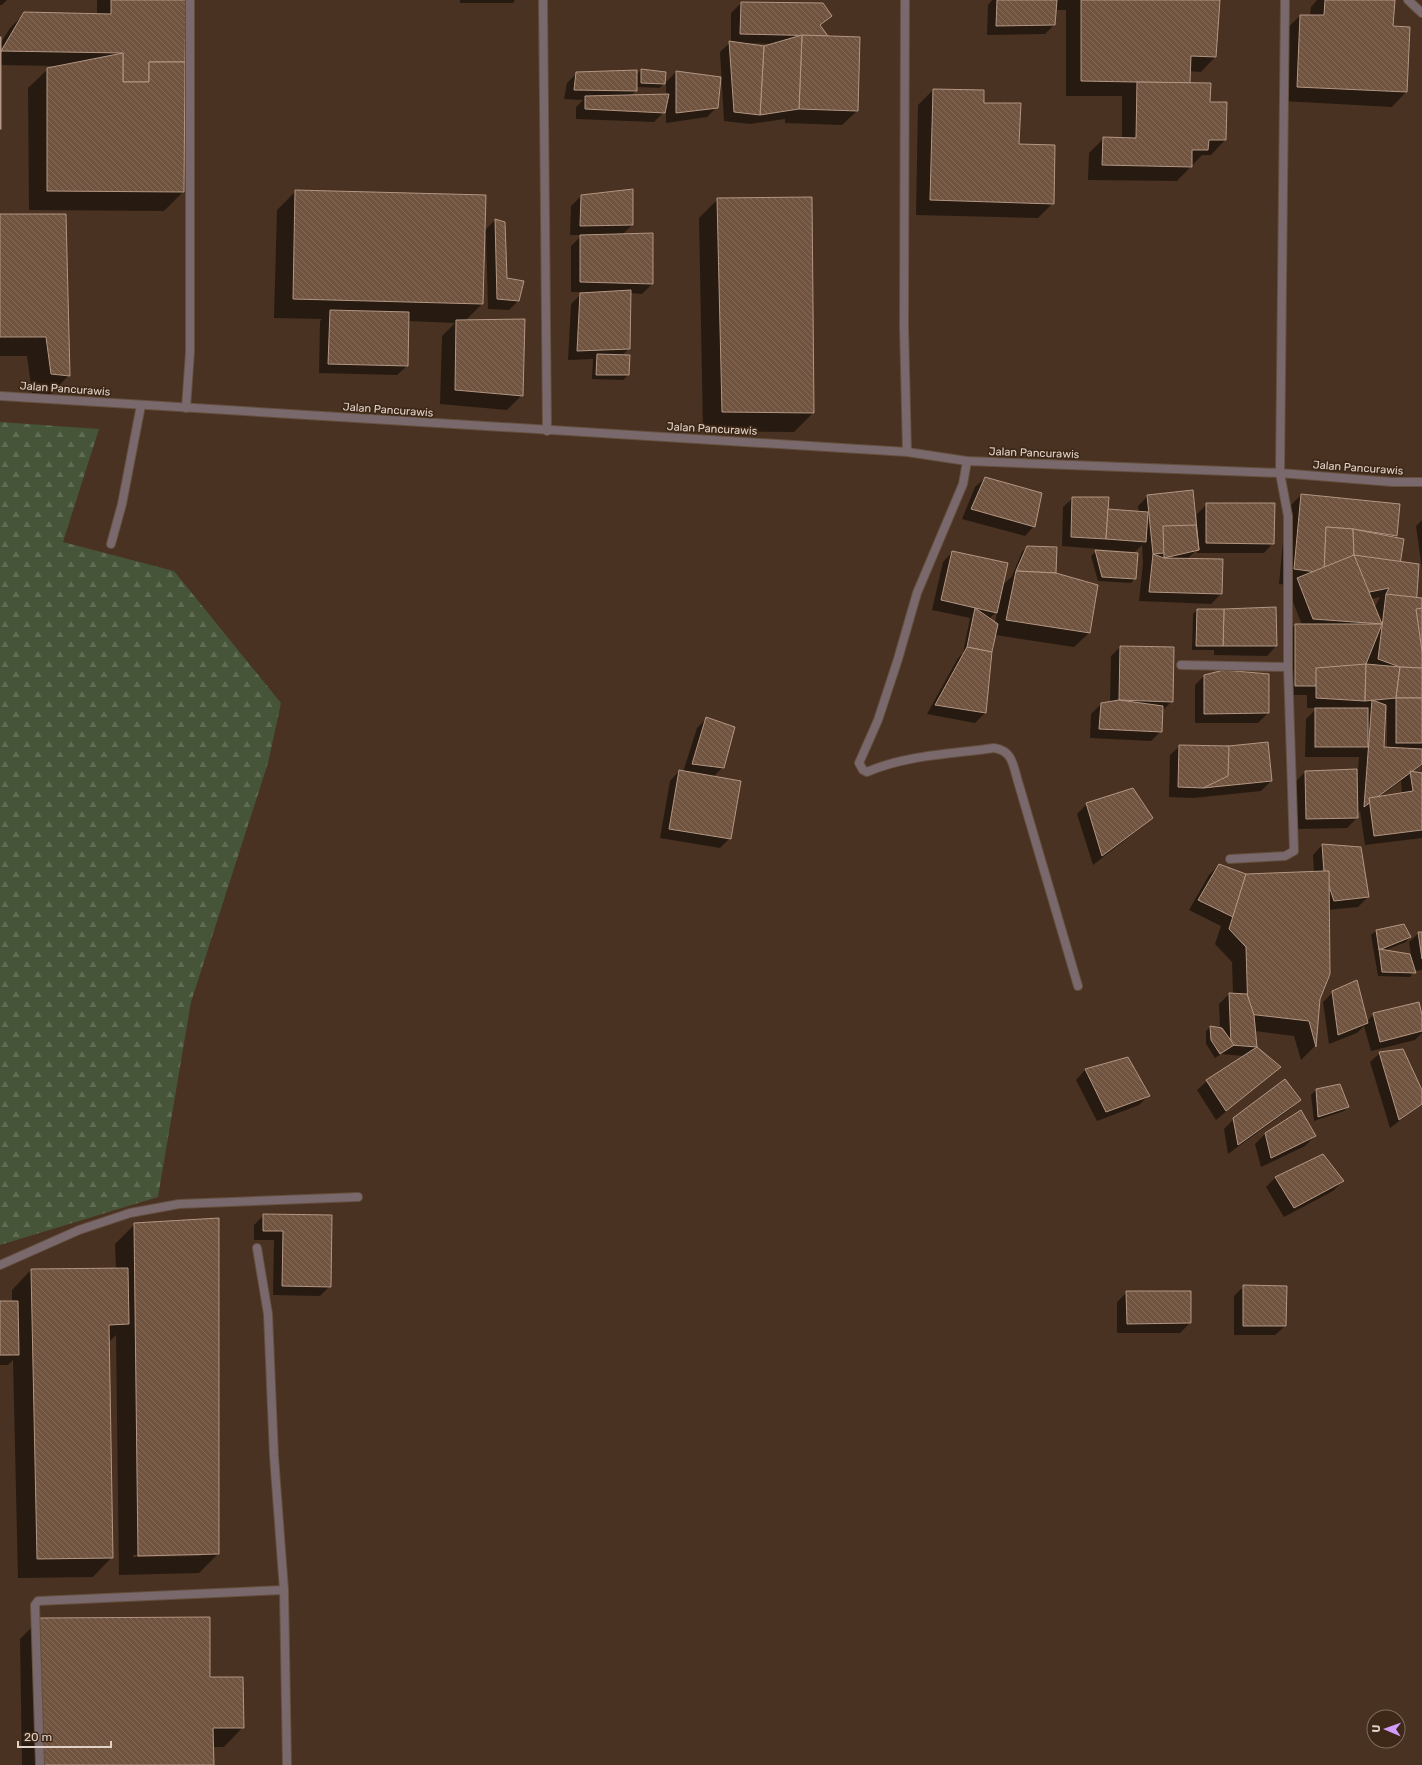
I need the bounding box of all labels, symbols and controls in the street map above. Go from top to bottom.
street label: Jalan Pancurawis [19,379,111,399]
street label: Jalan Pancurawis [342,400,434,420]
street label: Jalan Pancurawis [666,420,758,438]
street label: Jalan Pancurawis [988,445,1080,461]
street label: Jalan Pancurawis [1312,458,1404,478]
north arrow [1366,1709,1406,1749]
scale bar [18,1723,111,1749]
text: U [1370,1724,1383,1733]
text: 20 m [24,1730,52,1744]

